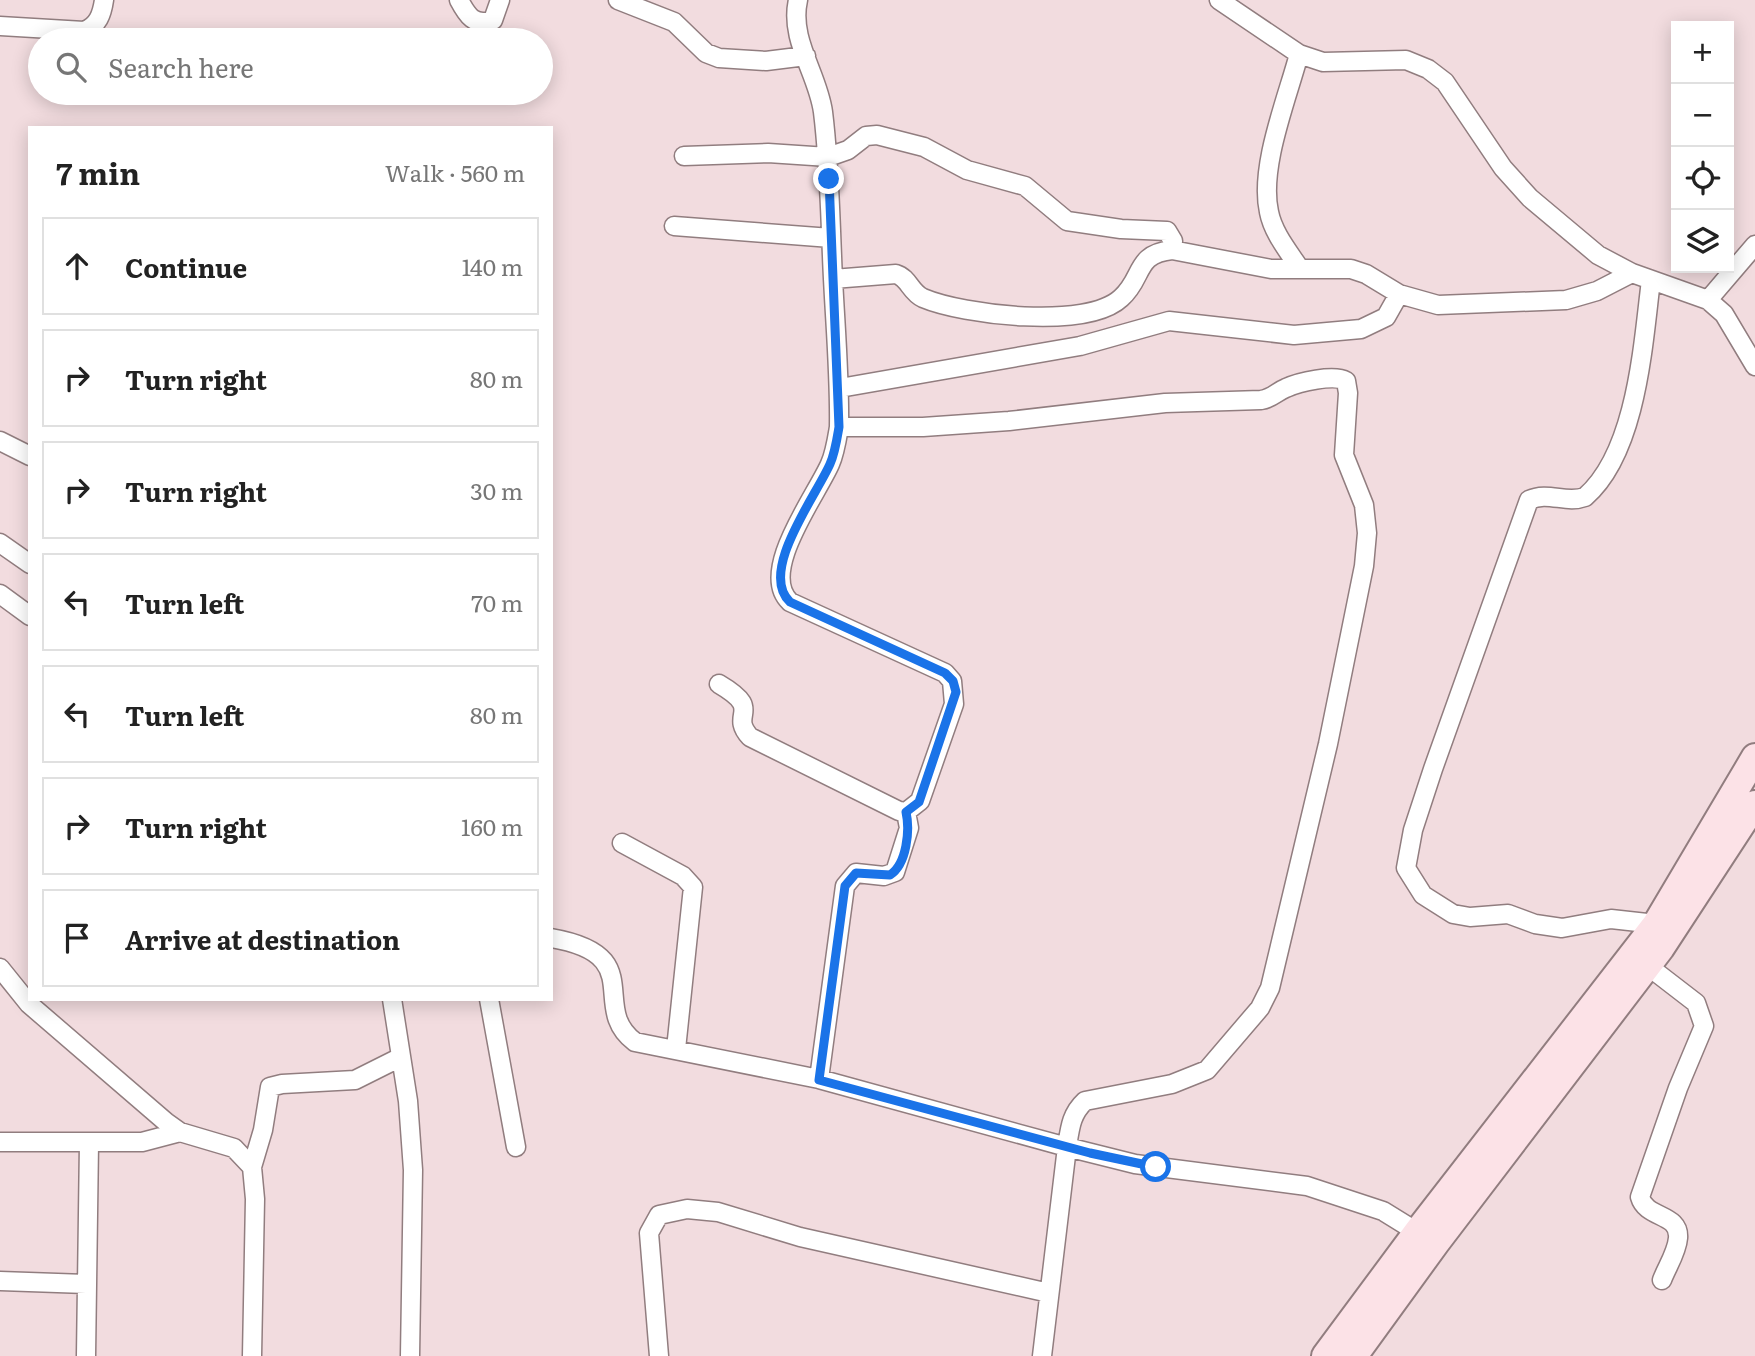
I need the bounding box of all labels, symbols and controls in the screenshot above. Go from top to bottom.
map controls [1671,21,1734,273]
button: + [1671,21,1734,84]
search box [28,28,553,105]
text: Search here [108,47,254,86]
icon: search [52,48,90,86]
button: − [1671,84,1734,147]
button: locate [1671,147,1734,210]
text: 7 min [56,150,140,194]
text: Walk · 560 m [385,155,525,189]
route end [813,163,844,194]
button: layers [1671,210,1734,273]
icon: ahead [58,247,96,285]
text: Continue [125,247,247,286]
text: 140 m [462,249,523,283]
icon: right [58,359,96,397]
text: Turn right [125,359,267,398]
text: 80 m [470,361,523,395]
icon: right [58,471,96,509]
text: Turn right [125,471,267,510]
text: 30 m [470,473,523,507]
icon: left [58,583,96,621]
text: Turn left [125,583,244,622]
text: 70 m [471,585,523,619]
icon: left [58,695,96,733]
text: Turn left [125,695,244,734]
text: 80 m [470,697,523,731]
icon: right [58,807,96,845]
text: Turn right [125,807,267,846]
text: 160 m [461,809,523,843]
icon: arrive [58,919,96,957]
text: Arrive at destination [125,919,400,958]
route start [1140,1151,1171,1182]

